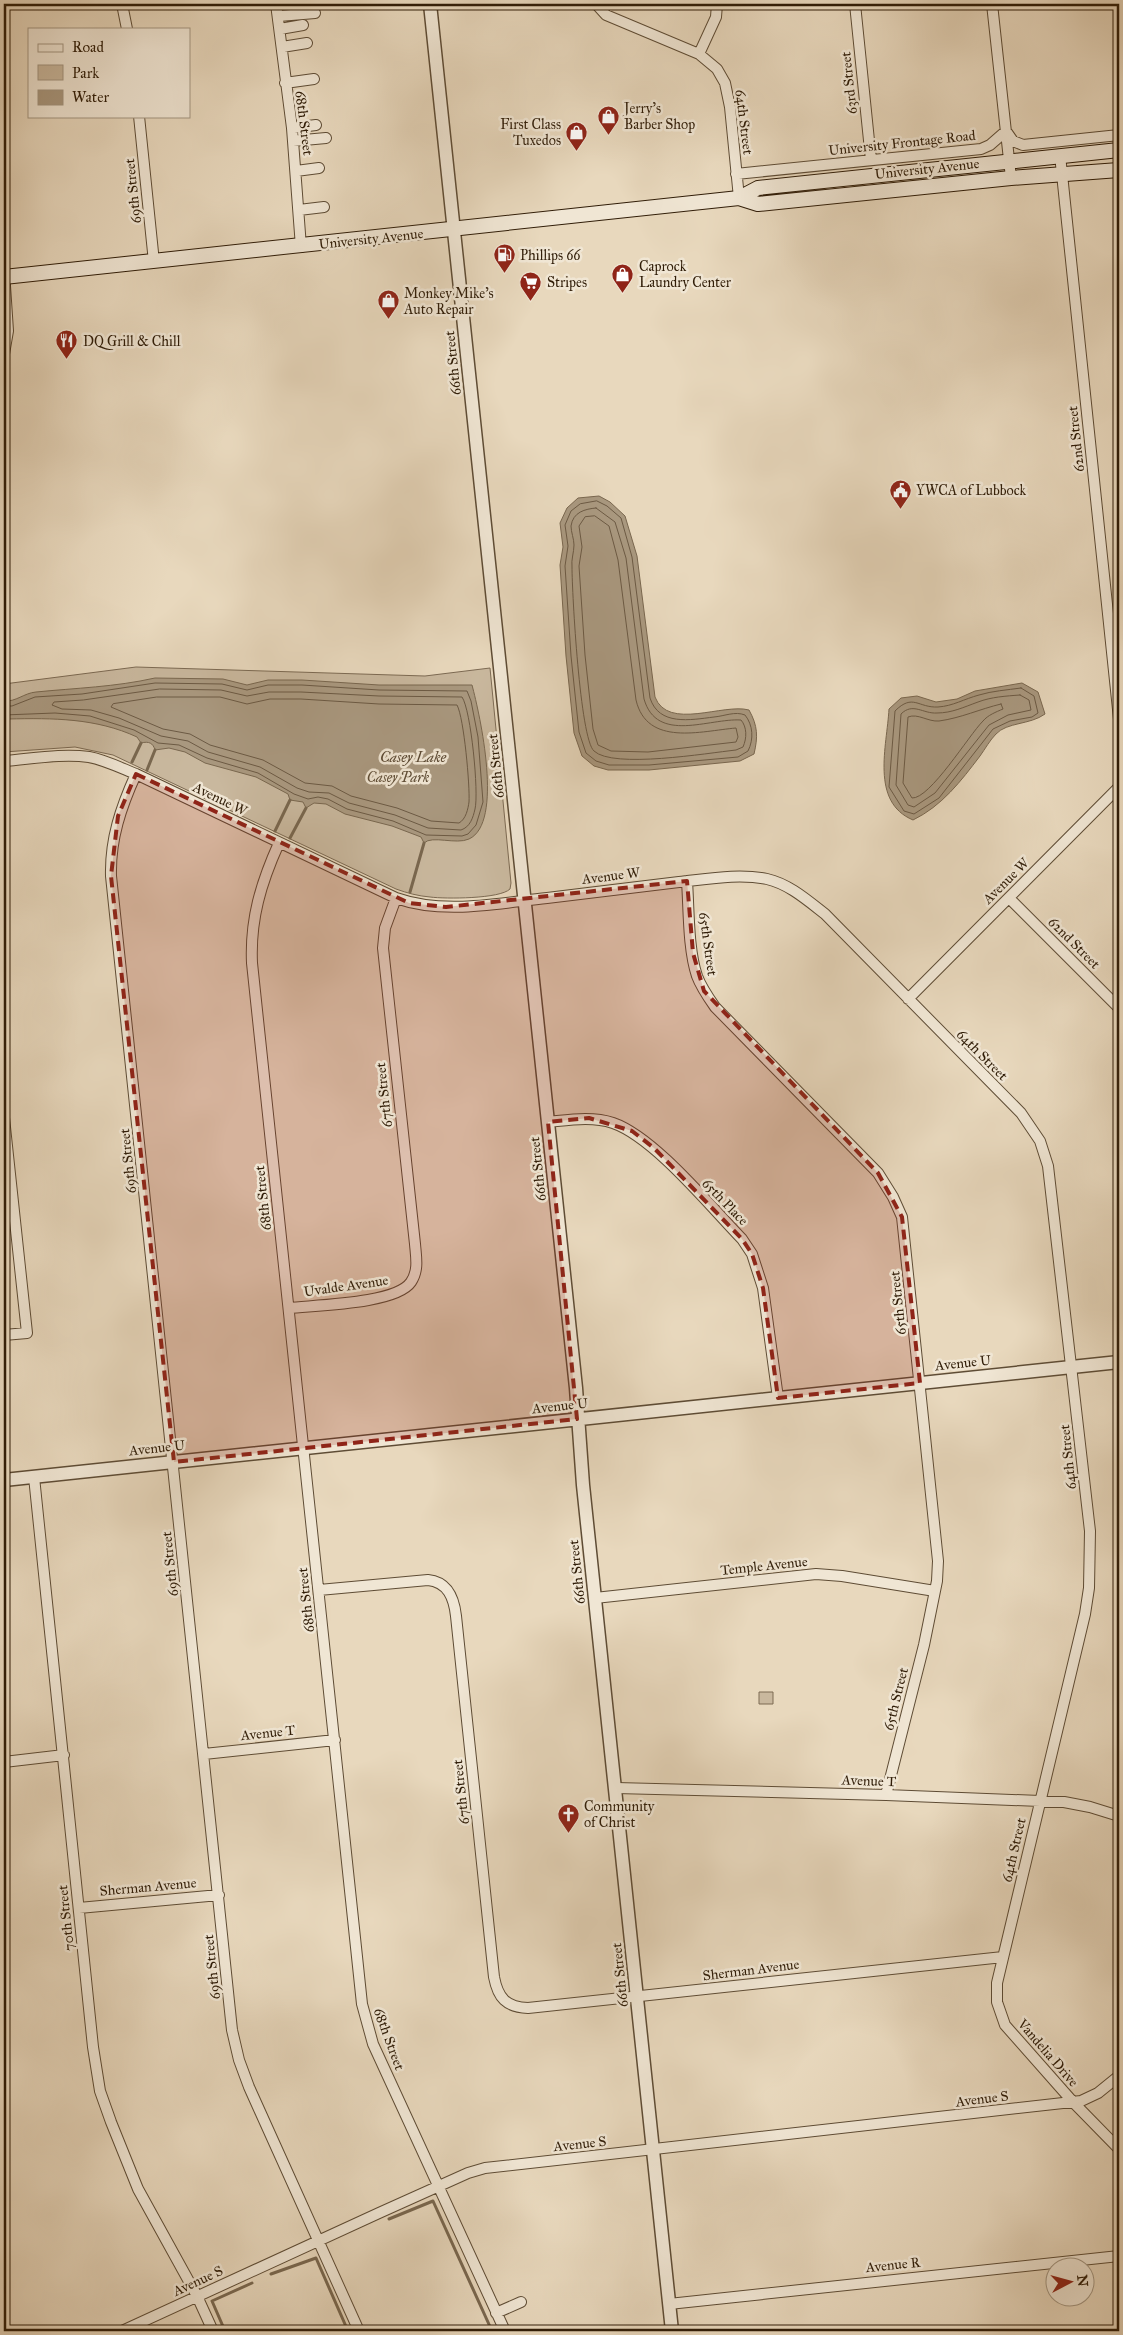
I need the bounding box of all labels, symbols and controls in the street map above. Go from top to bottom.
legend [28,28,190,118]
text: Road [72,38,104,56]
street label: 63rd Street [837,51,861,115]
text: Park [72,64,99,82]
text: Water [72,88,109,106]
street label: 64th Street [732,88,756,156]
street label: 68th Street [292,90,316,156]
place label: Jerry's Barber Shop [622,100,695,133]
shop icon: Jerry's Barber Shop [596,104,620,135]
place label: First Class Tuxedos [500,116,561,149]
shop icon: First Class Tuxedos [565,120,589,151]
street label: University Frontage Road [828,127,976,159]
street label: University Avenue [874,155,980,183]
street label: 69th Street [121,158,145,224]
street label: University Avenue [318,225,424,253]
fuel station icon: Phillips 66 [492,243,516,274]
place label: Phillips 66 [520,247,581,264]
place label: Caprock Laundry Center [639,258,732,291]
shop icon: Caprock Laundry Center [611,262,635,293]
supermarket icon: Stripes [519,270,543,301]
place label: Stripes [547,274,587,291]
place label: Monkey Mike's Auto Repair [403,285,494,318]
shop icon: Monkey Mike's Auto Repair [376,289,400,320]
restaurant icon: DQ Grill & Chill [55,329,79,360]
street label: 66th Street [441,330,465,396]
place label: DQ Grill & Chill [83,333,181,350]
street label: 62nd Street [1064,405,1088,473]
public building icon: YWCA of Lubbock [888,478,912,509]
place label: YWCA of Lubbock [916,482,1027,499]
street label: 66th Street [484,733,508,799]
water label: Casey Lake [380,748,447,766]
park label: Casey Park [367,769,430,786]
street label: Avenue W [189,778,251,820]
street label: Avenue W [979,854,1033,908]
street label: Avenue W [580,864,642,888]
street label: 65th Street [695,911,721,977]
street label: 62nd Street [1044,913,1104,973]
street label: 64th Street [953,1026,1011,1084]
street label: 67th Street [372,1062,396,1128]
street label: 69th Street [116,1128,140,1194]
street label: 66th Street [526,1136,550,1202]
street label: 68th Street [251,1165,275,1231]
street label: 65th Place [698,1175,752,1229]
street label: 65th Street [886,1270,910,1336]
street label: Uvalde Avenue [303,1272,390,1300]
street label: Avenue U [933,1352,993,1374]
street label: Avenue U [530,1395,590,1417]
street label: 64th Street [1056,1423,1080,1490]
street label: Avenue U [127,1437,187,1459]
street label: 69th Street [158,1531,182,1597]
street label: 66th Street [565,1539,589,1605]
street label: Temple Avenue [720,1553,809,1579]
street label: 68th Street [294,1567,318,1633]
street label: 65th Street [880,1666,912,1732]
street label: Avenue T [239,1722,296,1744]
street label: 67th Street [449,1759,473,1825]
street label: Avenue T [840,1772,897,1790]
place label: Community of Christ [584,1798,655,1831]
church icon: Community of Christ [556,1802,580,1833]
street label: 64th Street [998,1816,1030,1884]
street label: Sherman Avenue [99,1874,197,1900]
street label: 70th Street [54,1884,78,1952]
street label: 69th Street [200,1934,224,2000]
street label: 66th Street [608,1942,632,2008]
street label: Sherman Avenue [702,1956,800,1984]
street label: 68th Street [370,2005,408,2073]
street label: Vandelia Drive [1013,2015,1082,2090]
street label: Avenue S [954,2087,1009,2111]
street label: Avenue S [552,2133,607,2155]
street label: Avenue R [864,2254,922,2276]
north arrow [1046,2258,1096,2308]
street label: Avenue S [169,2262,226,2300]
text: N [1073,2274,1092,2288]

